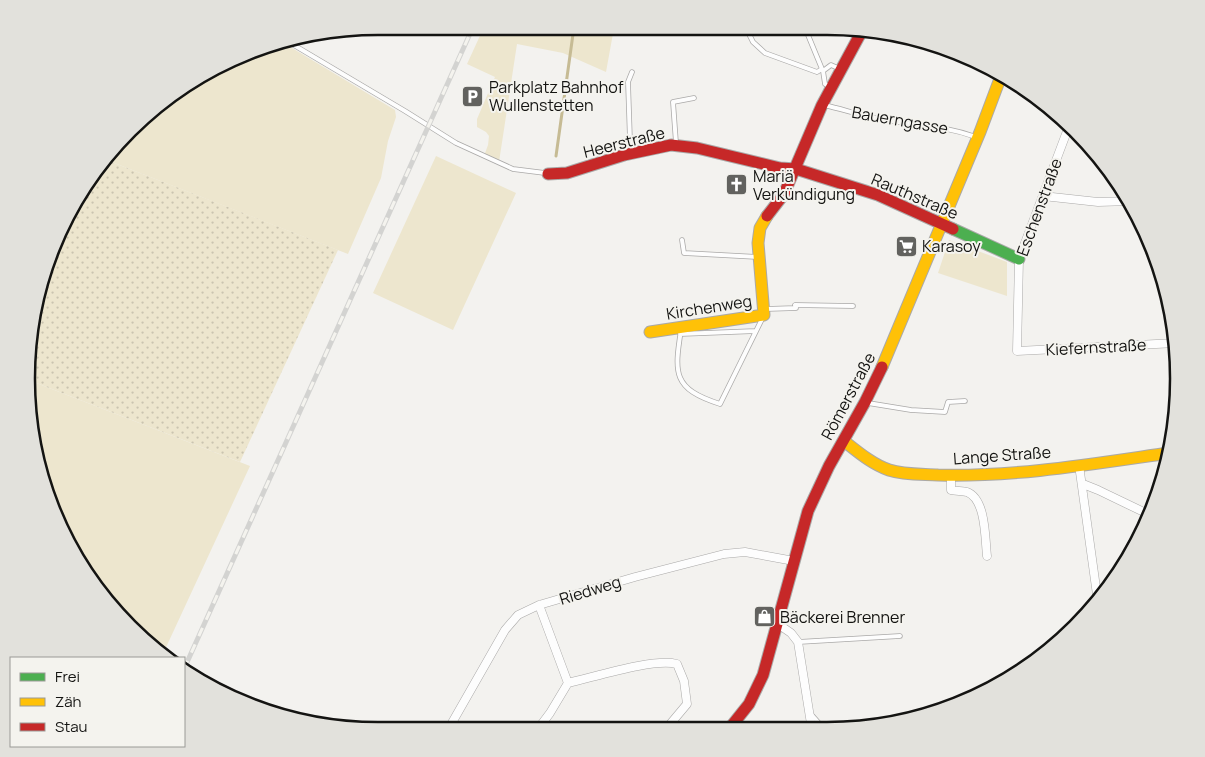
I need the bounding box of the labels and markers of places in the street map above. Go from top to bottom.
place label: Parkplatz Bahnhof Wullenstetten [489,76,624,116]
parking icon: Parkplatz Bahnhof Wullenstetten [461,84,485,108]
place label: Mariä Verkündigung [753,165,855,205]
church icon: Mariä Verkündigung [725,173,749,197]
supermarket icon: Karasoy [894,234,918,258]
place label: Karasoy [922,235,981,257]
shop icon: Bäckerei Brenner [752,605,776,629]
place label: Bäckerei Brenner [780,606,905,628]

